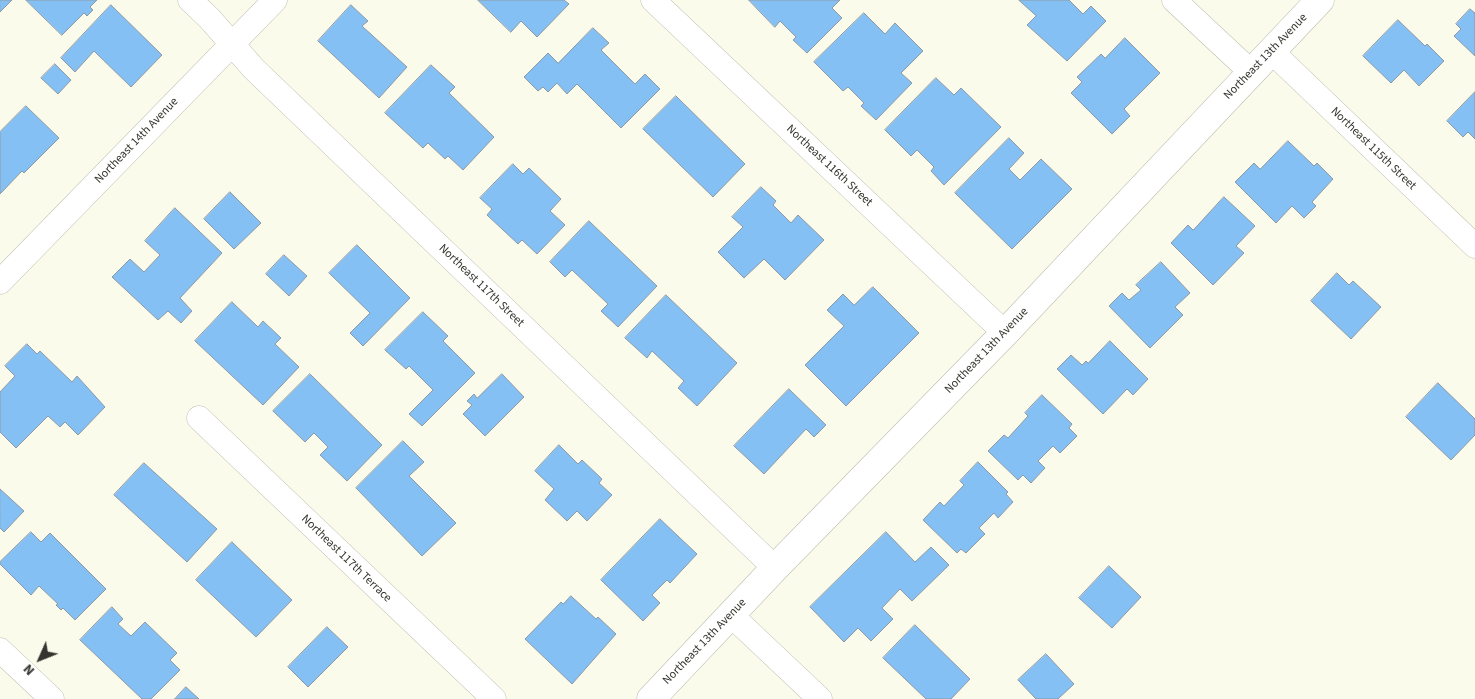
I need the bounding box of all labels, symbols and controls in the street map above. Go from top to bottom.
street label: Northeast 13th Avenue [1221,11,1311,103]
street label: Northeast 14th Avenue [92,95,182,187]
street label: Northeast 115th Street [1327,105,1419,193]
street label: Northeast 116th Street [783,122,875,210]
street label: Northeast 117th Street [435,242,527,330]
street label: Northeast 13th Avenue [942,305,1032,397]
street label: Northeast 117th Terrace [298,512,394,606]
street label: Northeast 13th Avenue [660,596,750,688]
north arrow [15,634,65,684]
text: N [19,659,40,680]

